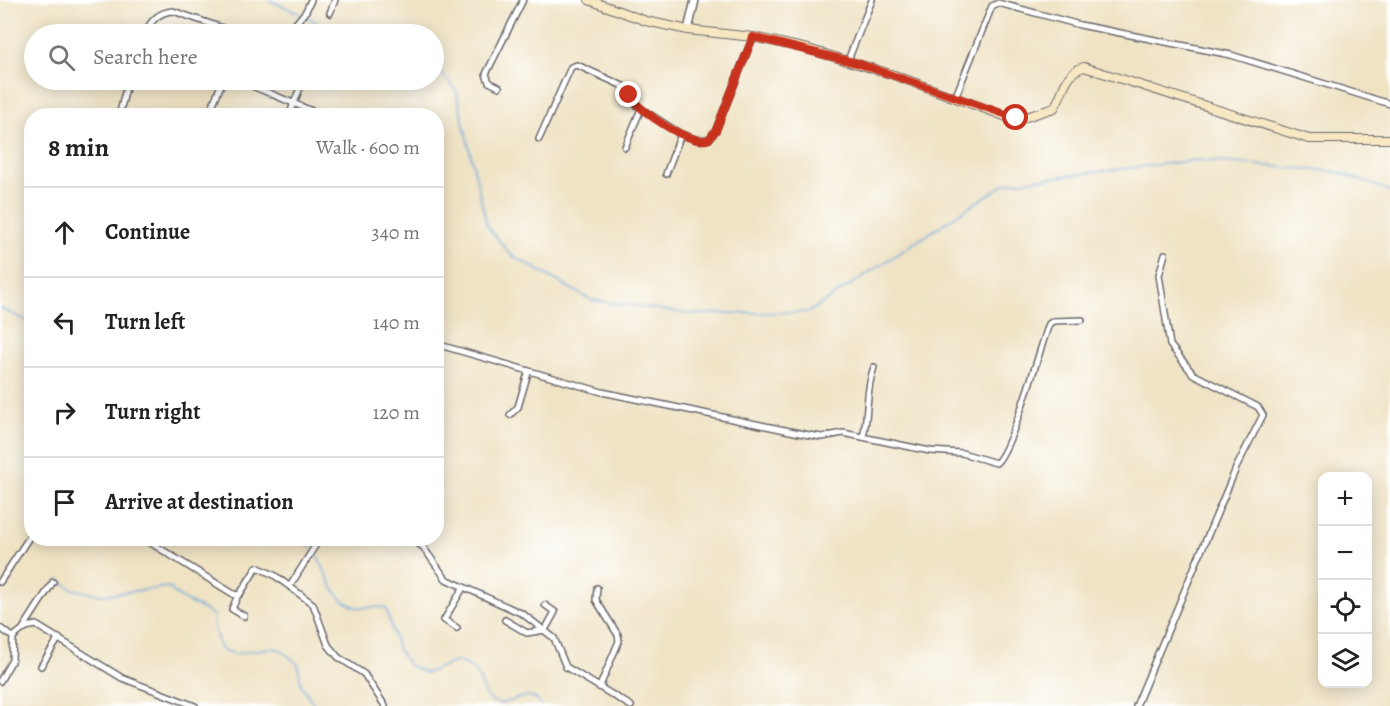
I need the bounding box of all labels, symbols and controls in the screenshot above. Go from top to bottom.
search box [24,24,444,90]
icon: search [45,41,78,74]
text: Search here [93,42,198,72]
route end [615,81,641,107]
route start [1002,104,1028,130]
text: 8 min [48,130,109,165]
text: Walk · 600 m [316,134,420,161]
icon: ahead [48,216,81,249]
text: Continue [105,217,190,247]
text: 340 m [371,219,420,246]
icon: left [48,306,81,339]
text: Turn left [105,307,185,337]
text: 140 m [373,309,420,336]
icon: right [48,396,81,429]
text: Turn right [105,397,201,427]
text: 120 m [372,399,420,426]
map controls [1318,472,1372,688]
button: + [1318,472,1372,526]
icon: arrive [48,486,81,519]
text: Arrive at destination [105,487,294,517]
button: − [1318,526,1372,580]
button: locate [1318,580,1372,634]
button: layers [1318,634,1372,688]

